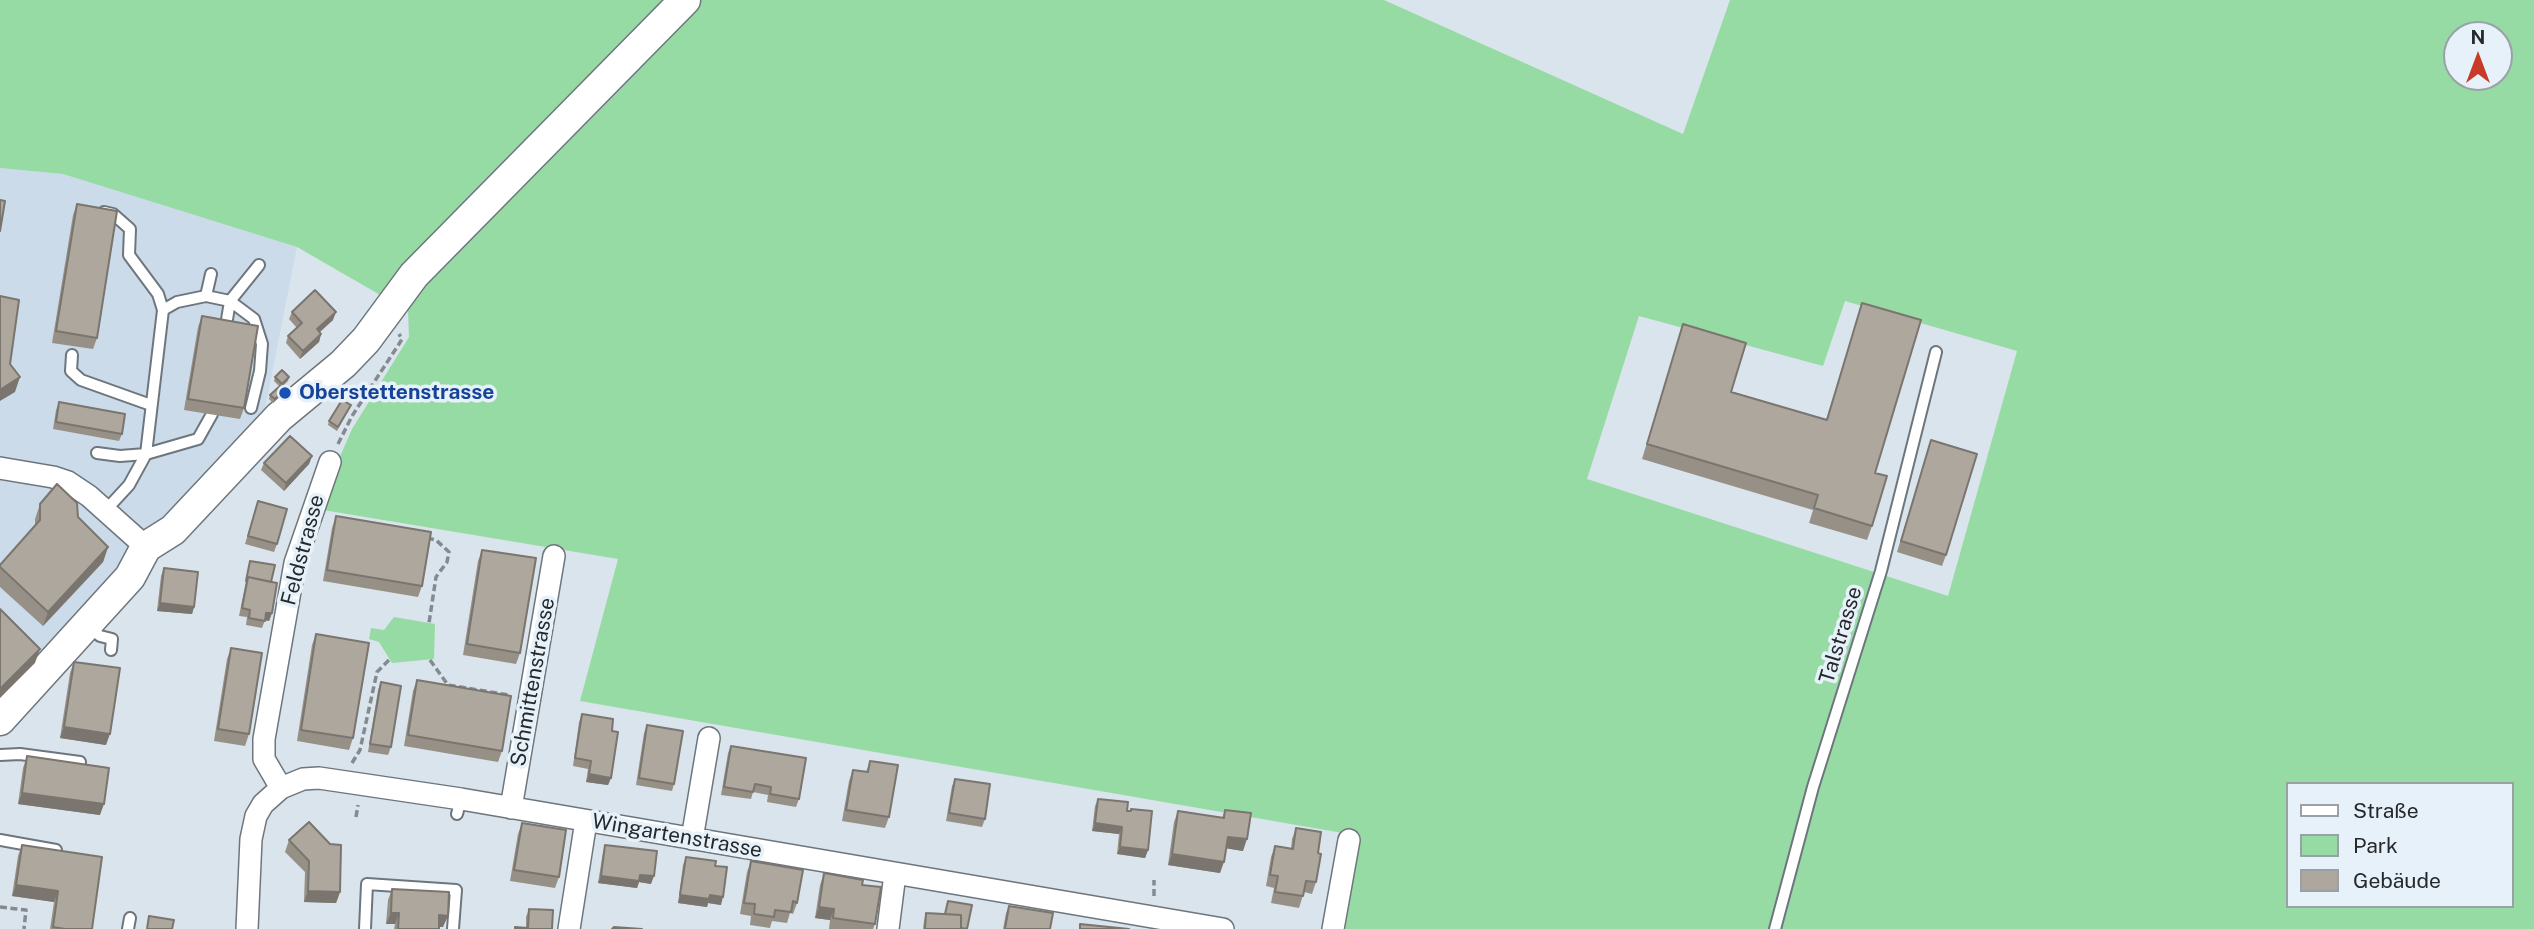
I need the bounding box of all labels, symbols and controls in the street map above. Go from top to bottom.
north arrow [2443,21,2513,91]
text: N [2471,26,2485,48]
place label: Oberstettenstrasse [299,380,494,406]
marker: Oberstettenstrasse [277,385,293,401]
street label: Feldstrasse [276,492,330,608]
street label: Talstrasse [1814,584,1868,686]
street label: Schmittenstrasse [506,596,560,768]
legend [2286,782,2513,908]
text: Straße [2353,798,2419,823]
street label: Wingartenstrasse [590,809,764,863]
text: Park [2353,833,2398,858]
text: Gebäude [2353,868,2441,893]

